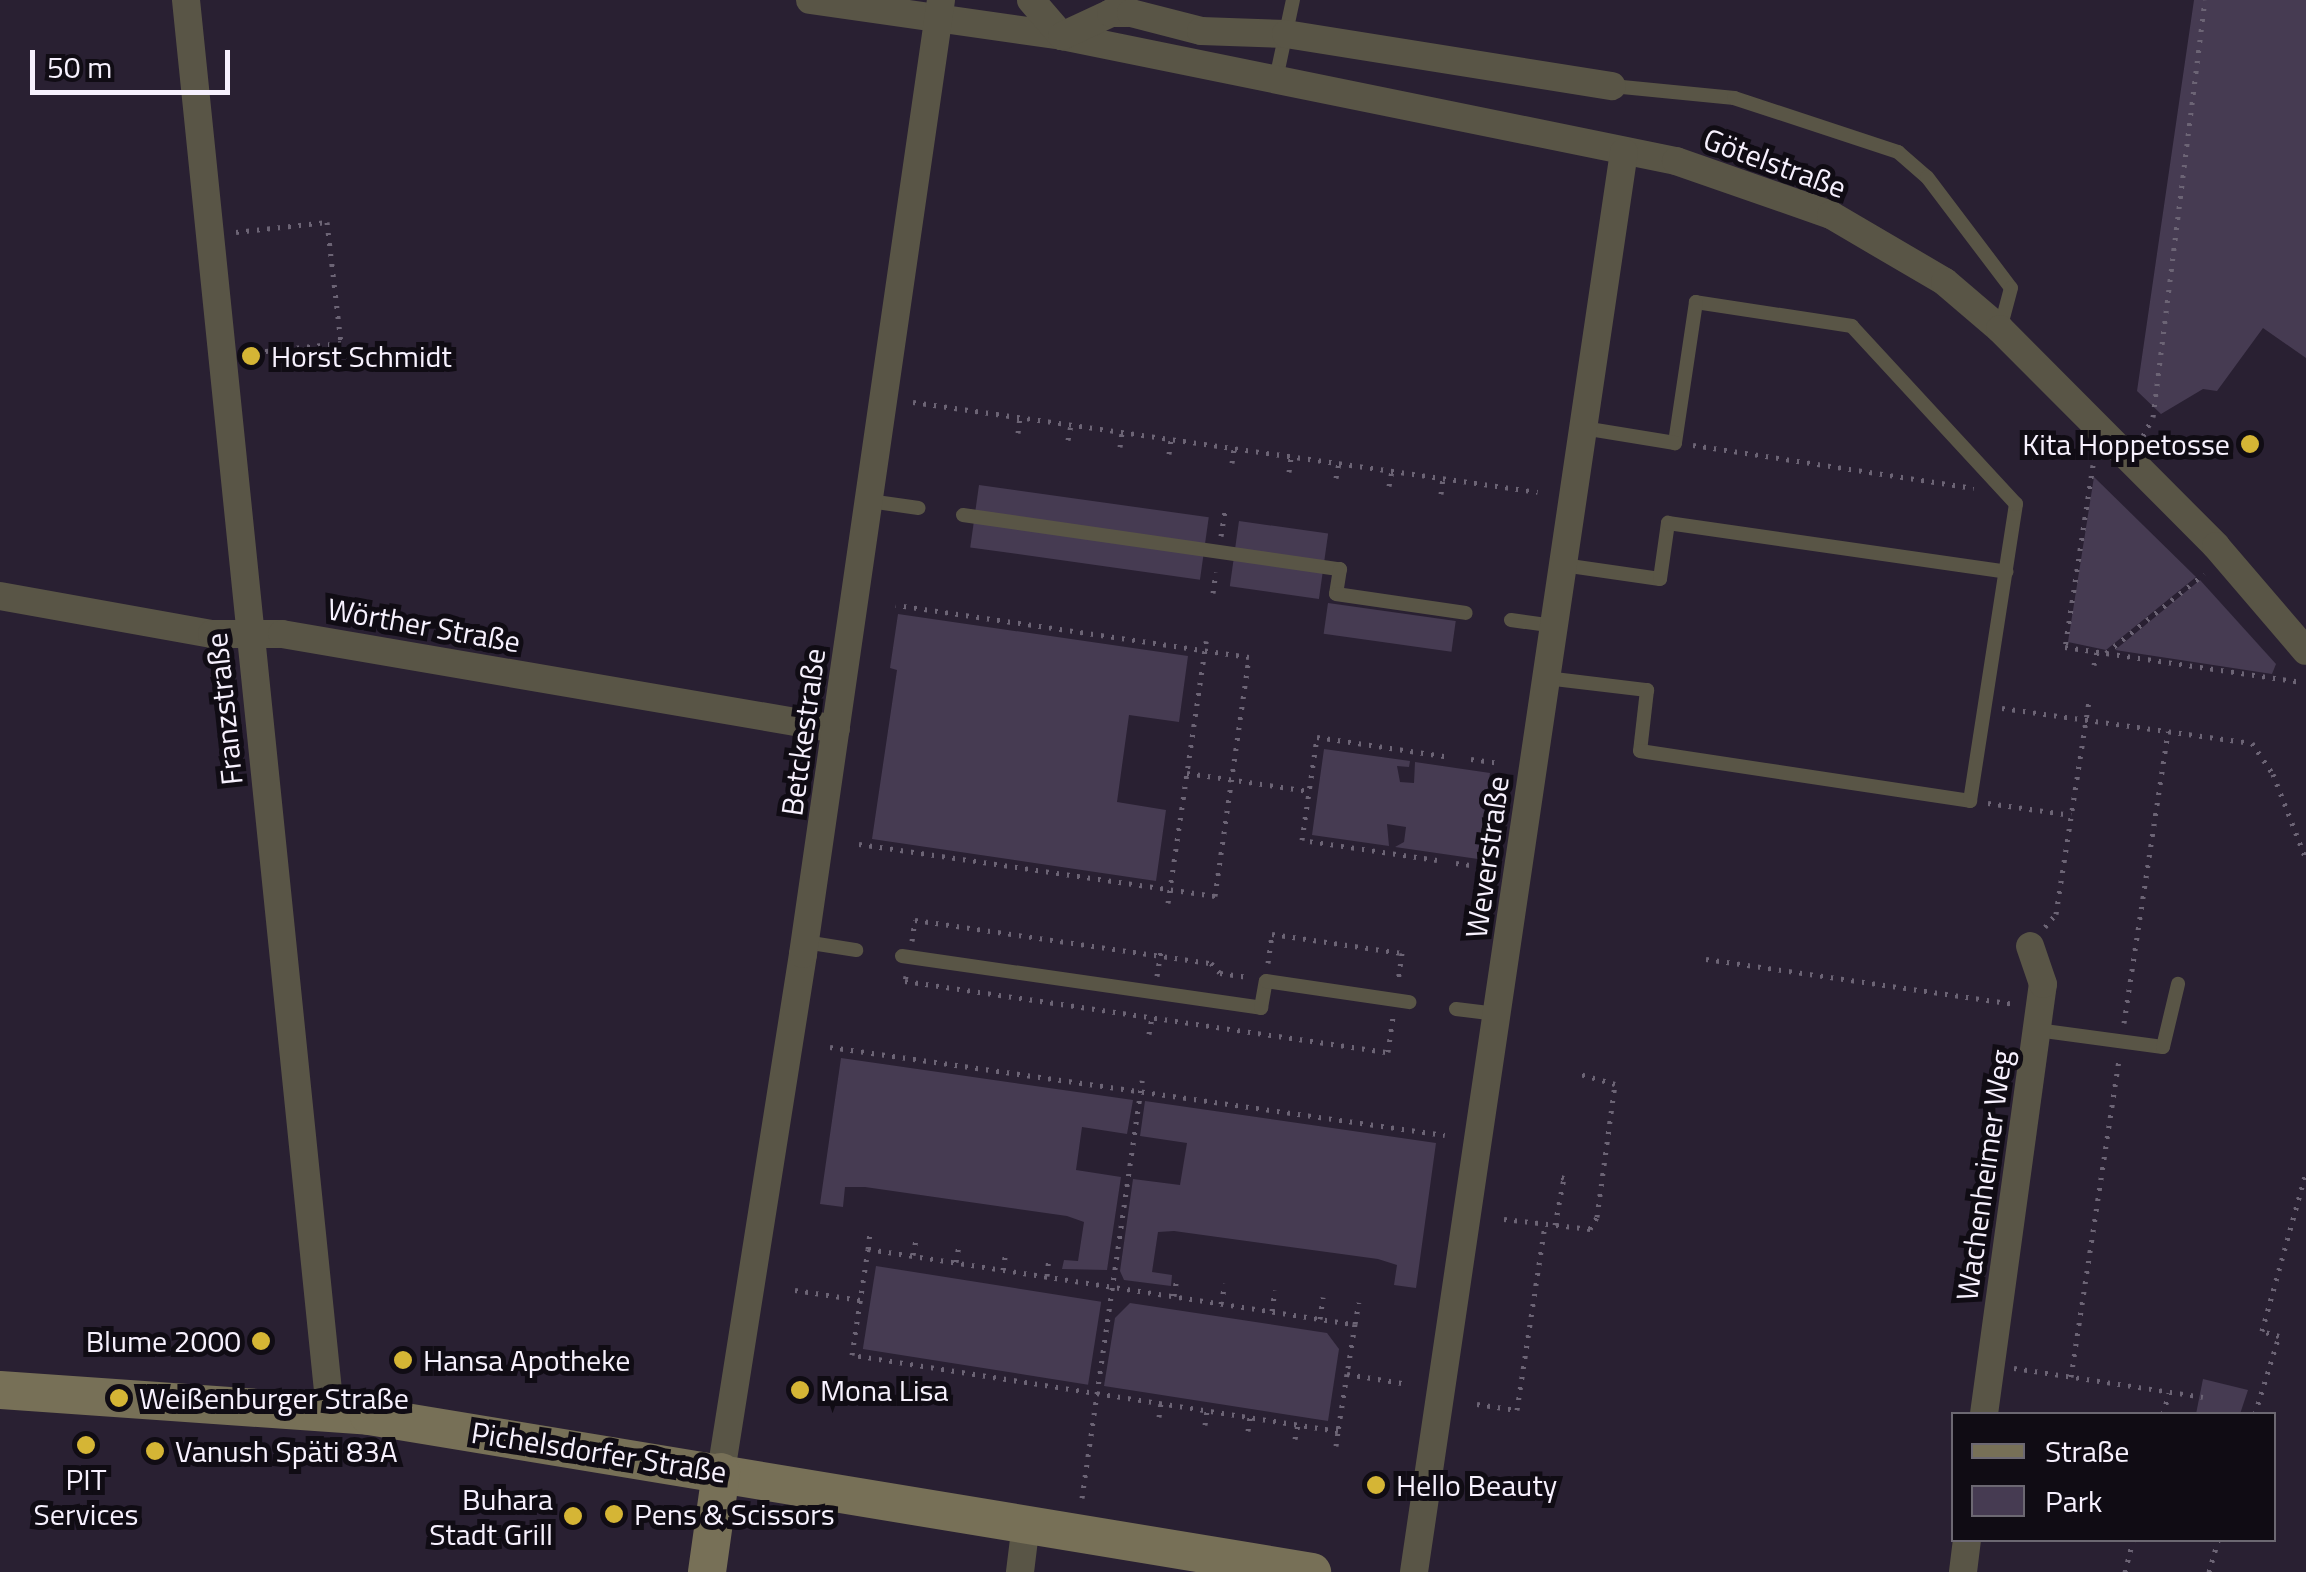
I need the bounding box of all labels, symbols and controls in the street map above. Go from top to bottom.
scale bar [35,30,235,92]
text: 50 m [47,44,112,90]
street label: Götelstraße [1699,121,1851,205]
place label: Horst Schmidt [271,338,452,374]
marker: Horst Schmidt [240,345,262,367]
place label: Kita Hoppetosse [2022,426,2230,462]
marker: Kita Hoppetosse [2239,433,2261,455]
street label: Wörther Straße [325,590,523,660]
street label: Franzstraße [198,631,250,787]
street label: Betckestraße [773,646,833,818]
street label: Weverstraße [1458,774,1516,940]
street label: Wachenheimer Weg [1949,1047,2019,1303]
place label: Blume 2000 [86,1323,241,1359]
marker: Blume 2000 [250,1330,272,1352]
place label: Hansa Apotheke [423,1342,630,1378]
marker: Hansa Apotheke [392,1349,414,1371]
place label: Mona Lisa [820,1372,949,1408]
marker: Mona Lisa [789,1379,811,1401]
place label: Weißenburger Straße [139,1380,409,1416]
marker: Weißenburger Straße [108,1387,130,1409]
legend [1951,1412,2276,1542]
street label: Pichelsdorfer Straße [469,1414,729,1490]
text: Straße [2045,1428,2129,1474]
place label: Vanush Späti 83A [175,1433,398,1469]
marker: PIT Services [75,1434,97,1456]
marker: Vanush Späti 83A [144,1440,166,1462]
place label: PIT Services [34,1461,138,1532]
place label: Hello Beauty [1396,1467,1557,1503]
marker: Hello Beauty [1365,1474,1387,1496]
text: Park [2045,1478,2102,1524]
place label: Buhara Stadt Grill [429,1481,553,1552]
place label: Pens & Scissors [634,1496,835,1532]
marker: Pens & Scissors [603,1503,625,1525]
marker: Buhara Stadt Grill [562,1505,584,1527]

